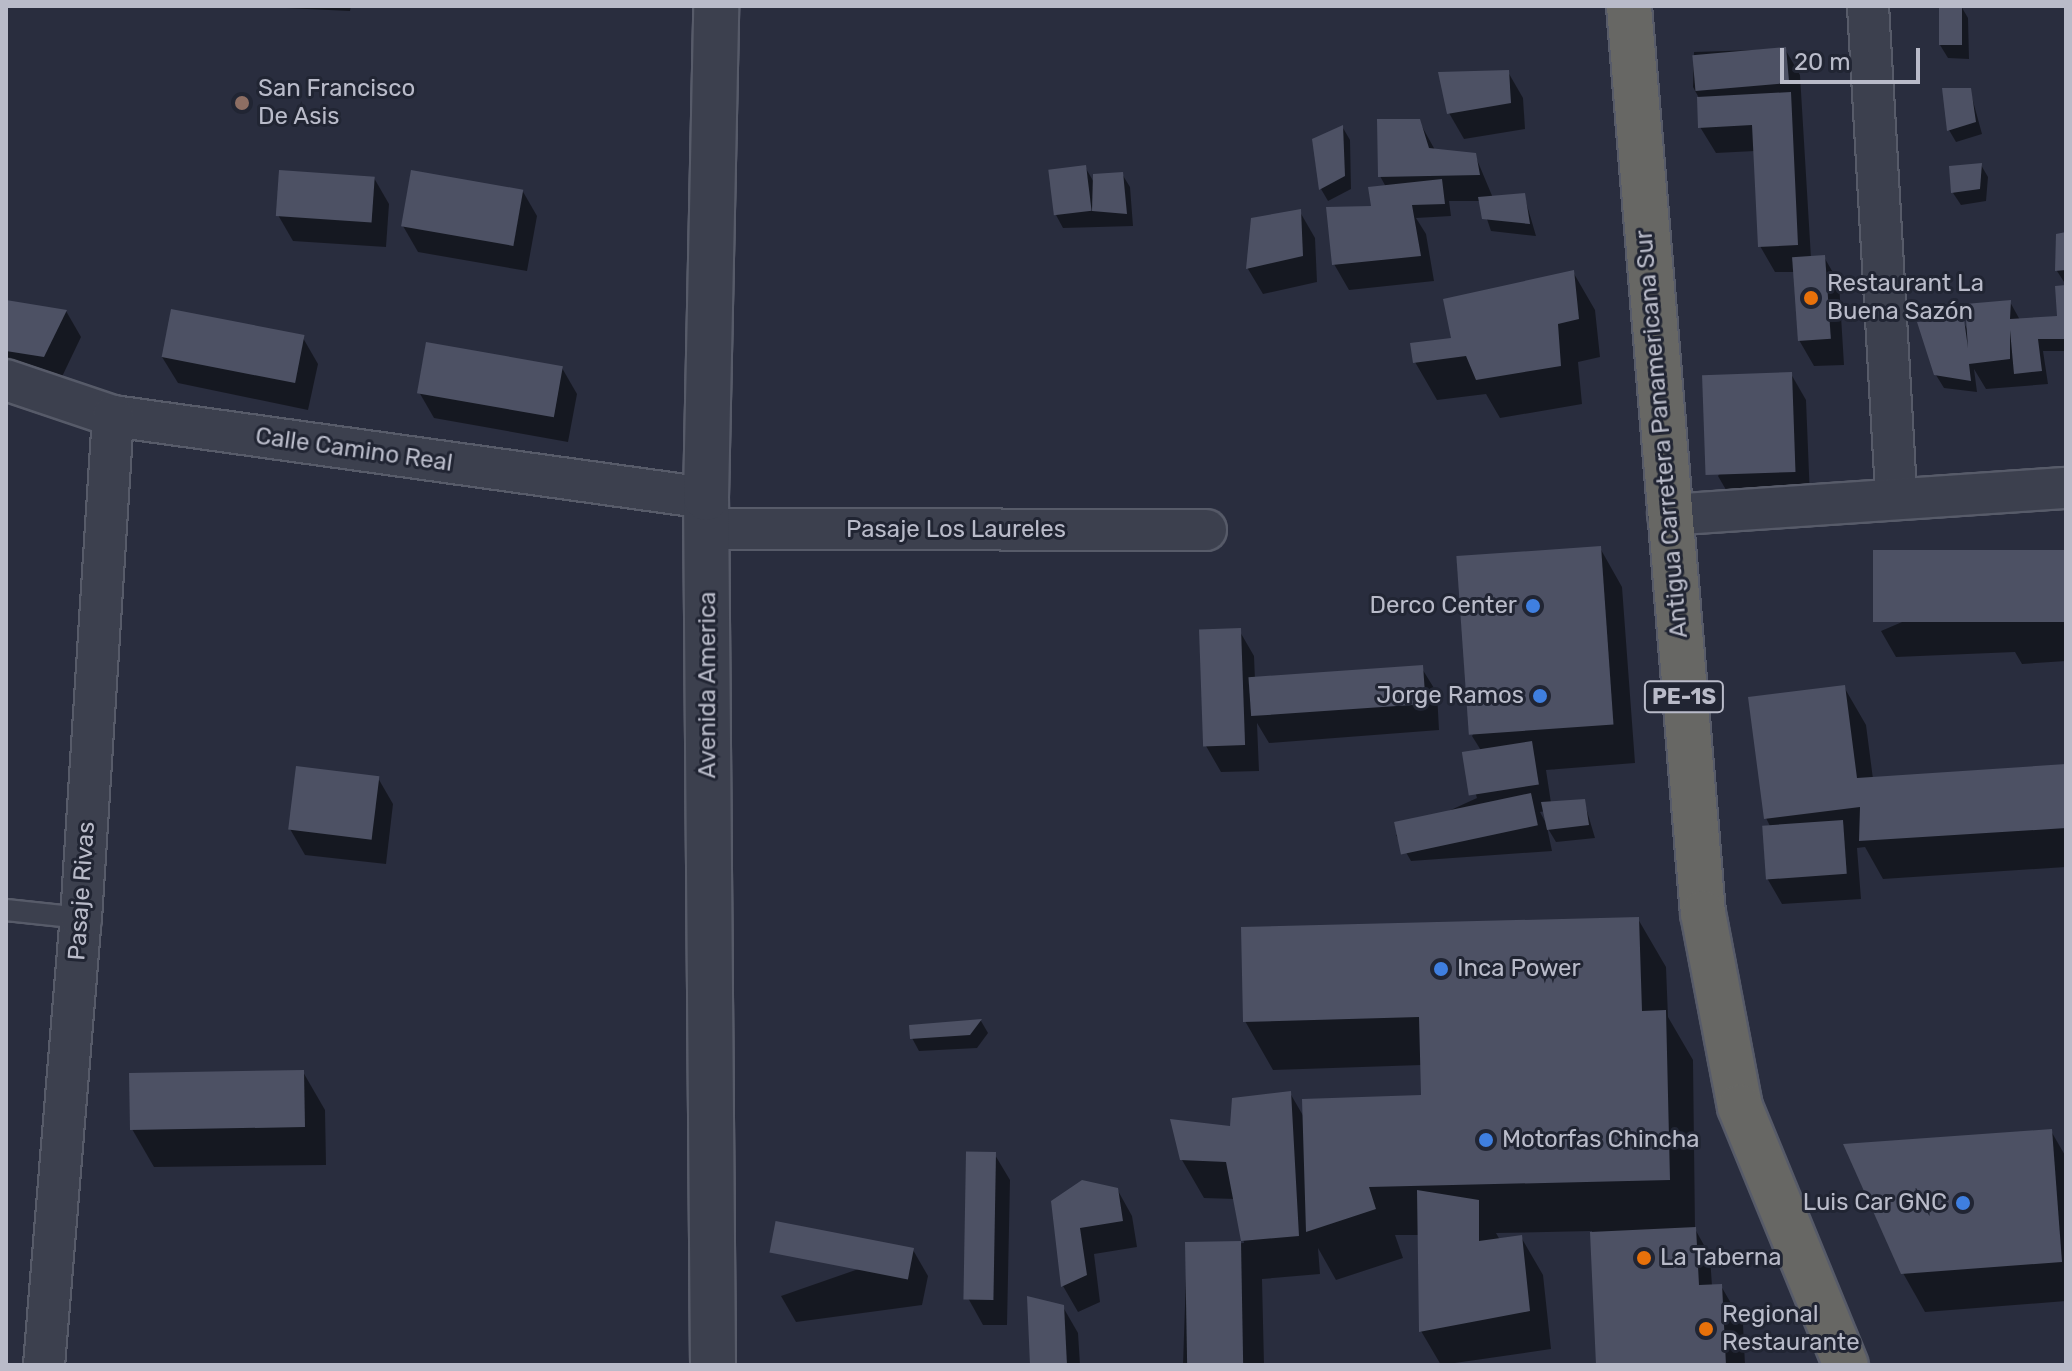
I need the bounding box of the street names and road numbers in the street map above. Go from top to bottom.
street label: Antigua Carretera Panamericana Sur [1630,229,1694,639]
street label: Calle Camino Real [254,422,454,478]
street label: Pasaje Los Laureles [846,516,1066,544]
street label: Avenida America [694,591,722,779]
road number: PE-1S [1642,679,1726,715]
street label: Pasaje Rivas [63,820,101,962]

